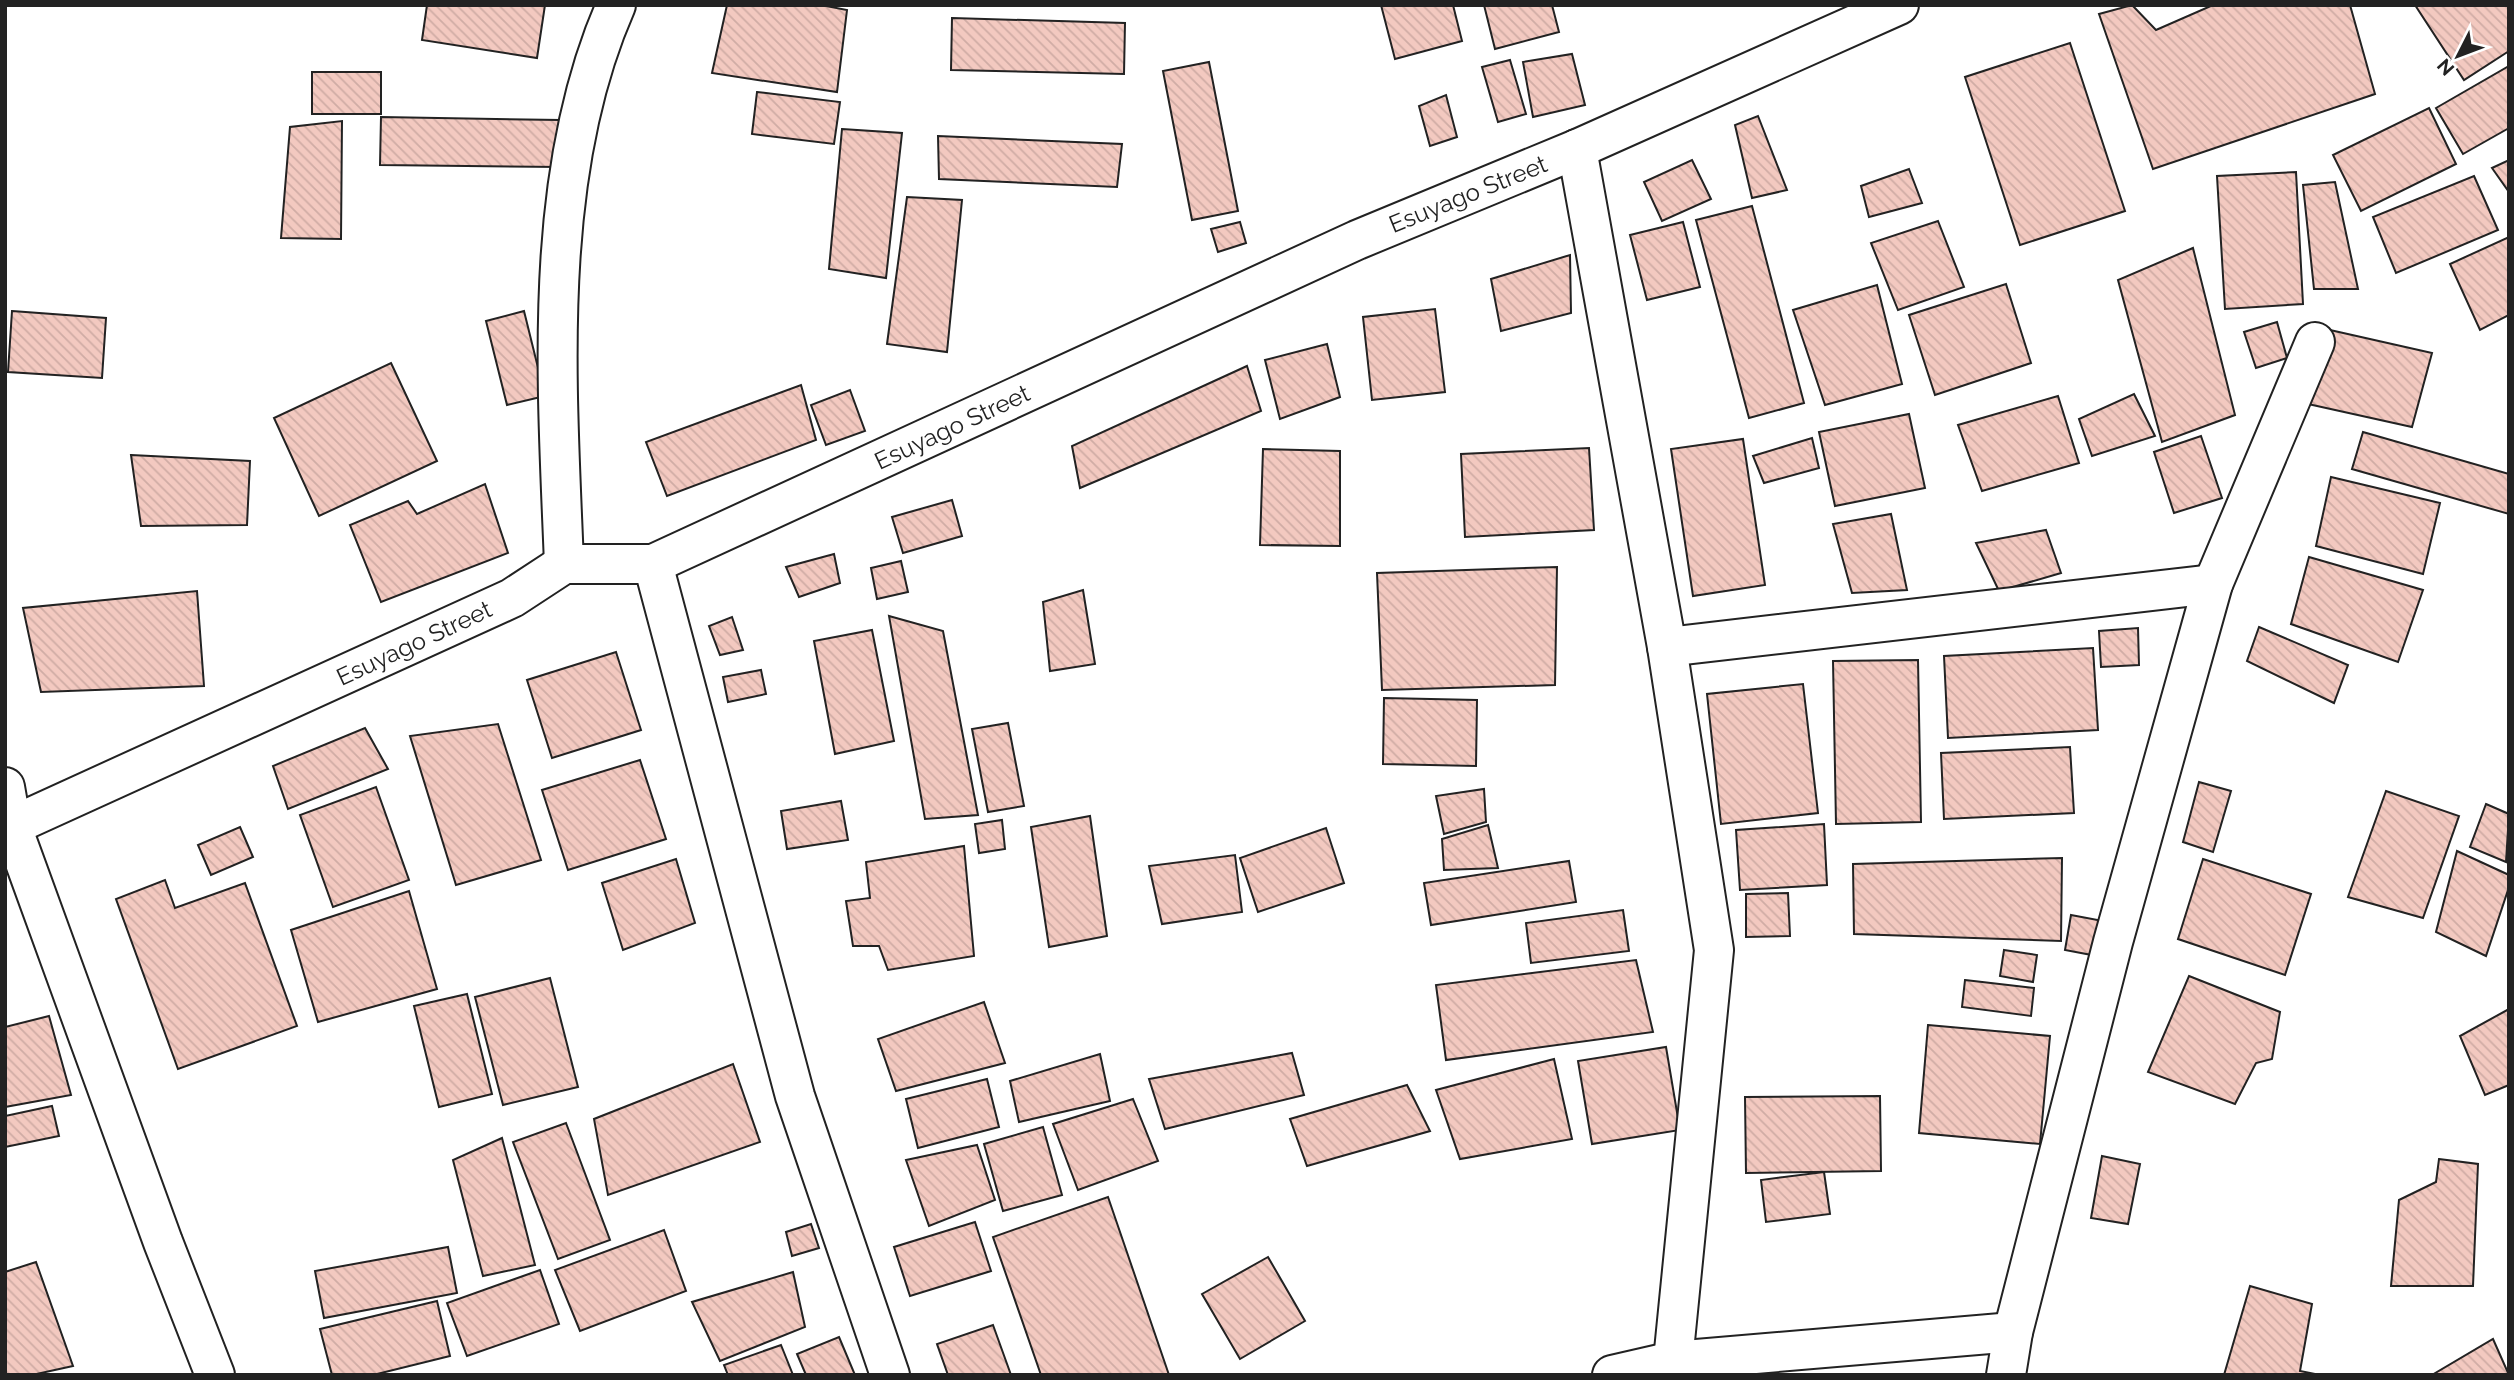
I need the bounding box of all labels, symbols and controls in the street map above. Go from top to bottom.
north arrow [2423,21,2493,91]
text: N [2432,55,2458,80]
street label: Esuyago Street [1385,149,1551,239]
street label: Esuyago Street [870,378,1034,476]
street label: Esuyago Street [332,594,496,692]

